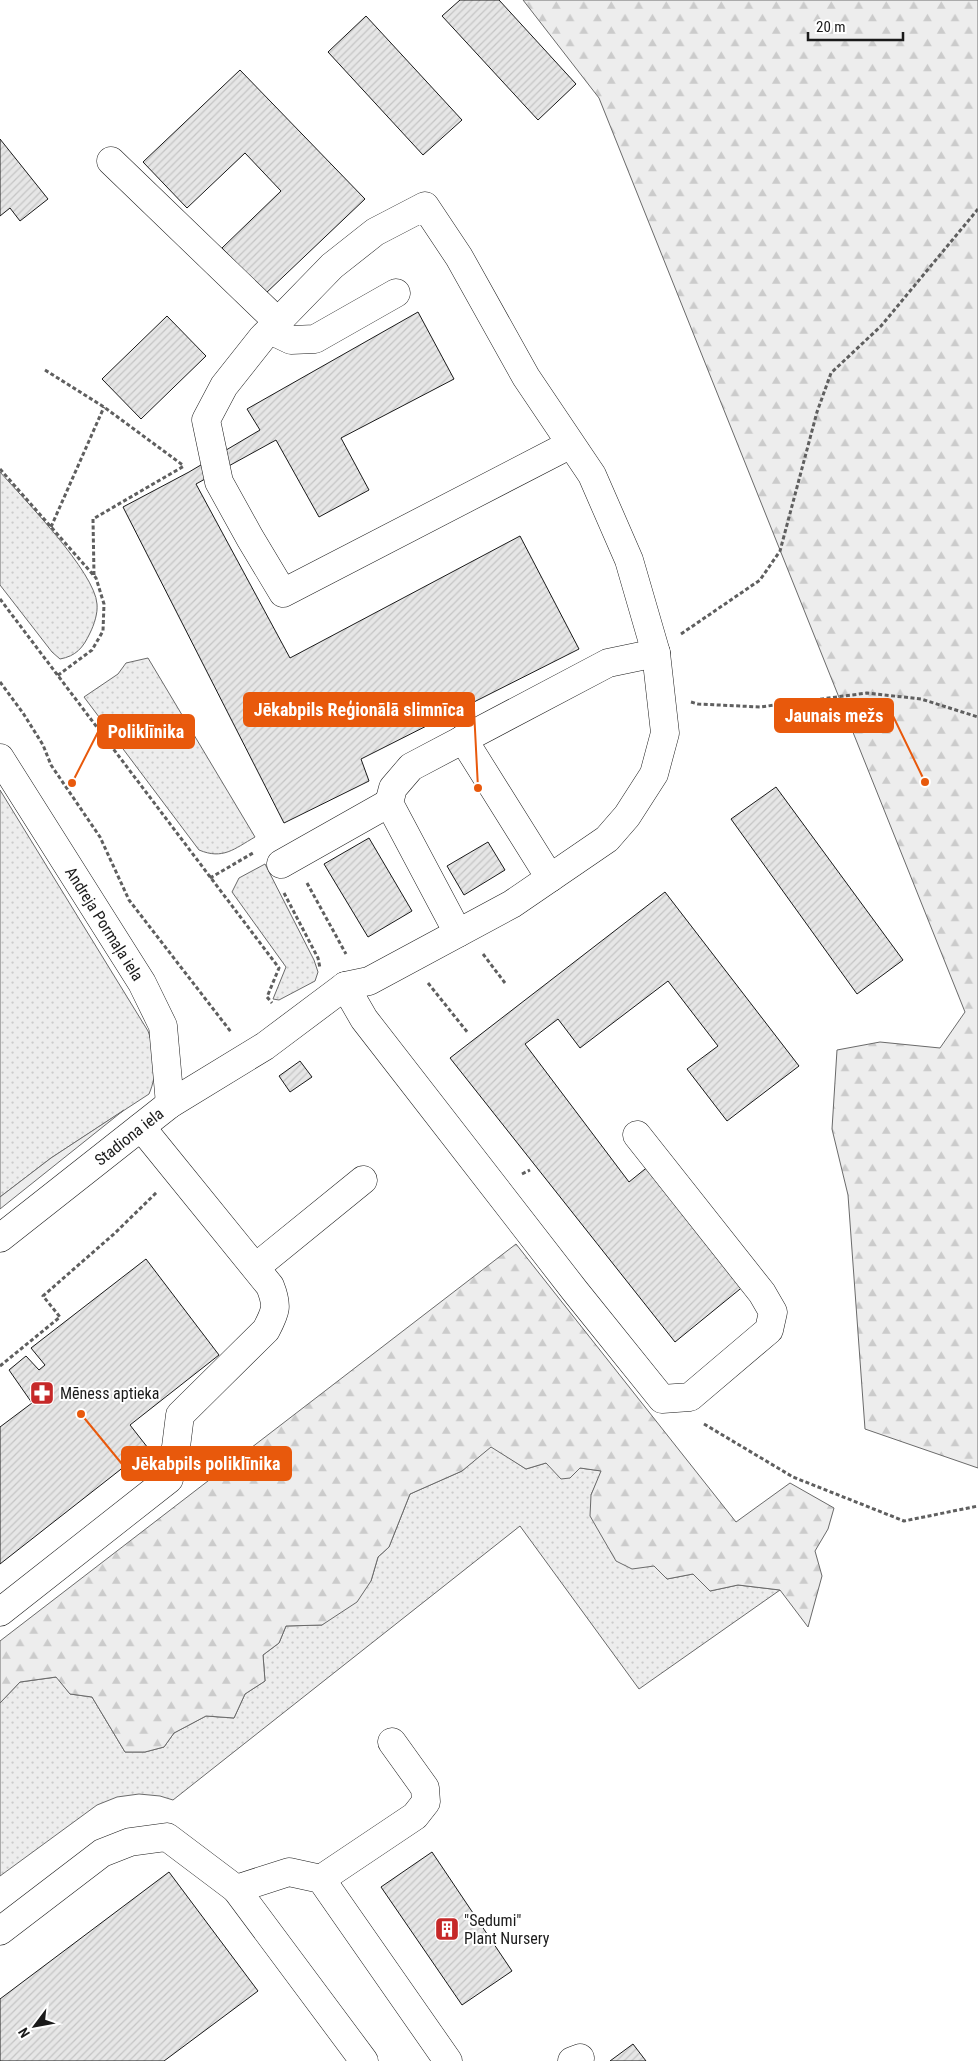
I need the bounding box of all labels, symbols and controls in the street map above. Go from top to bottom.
scale bar [808,10,903,42]
text: 20 m [816,18,846,36]
callout: Jēkabpils Reģionālā slimnīca [244,693,474,726]
text: Jēkabpils Reģionālā slimnīca [254,699,464,720]
callout: Jaunais mežs [775,699,893,732]
text: Jaunais mežs [785,705,883,726]
callout: Poliklīnika [98,715,194,748]
text: Poliklīnika [108,721,184,742]
street label: Andreja Pormaļa iela [62,863,148,984]
street label: Stadiona iela [91,1104,167,1169]
pharmacy icon: Mēness aptieka [29,1380,55,1406]
place label: Mēness aptieka [60,1384,159,1403]
callout: Jēkabpils poliklīnika [122,1447,291,1480]
text: Jēkabpils poliklīnika [131,1453,281,1474]
place label: "Sedumi" Plant Nursery [464,1911,550,1948]
building icon: "Sedumi" Plant Nursery [434,1916,460,1942]
north arrow [10,2001,60,2051]
text: N [15,2025,33,2041]

